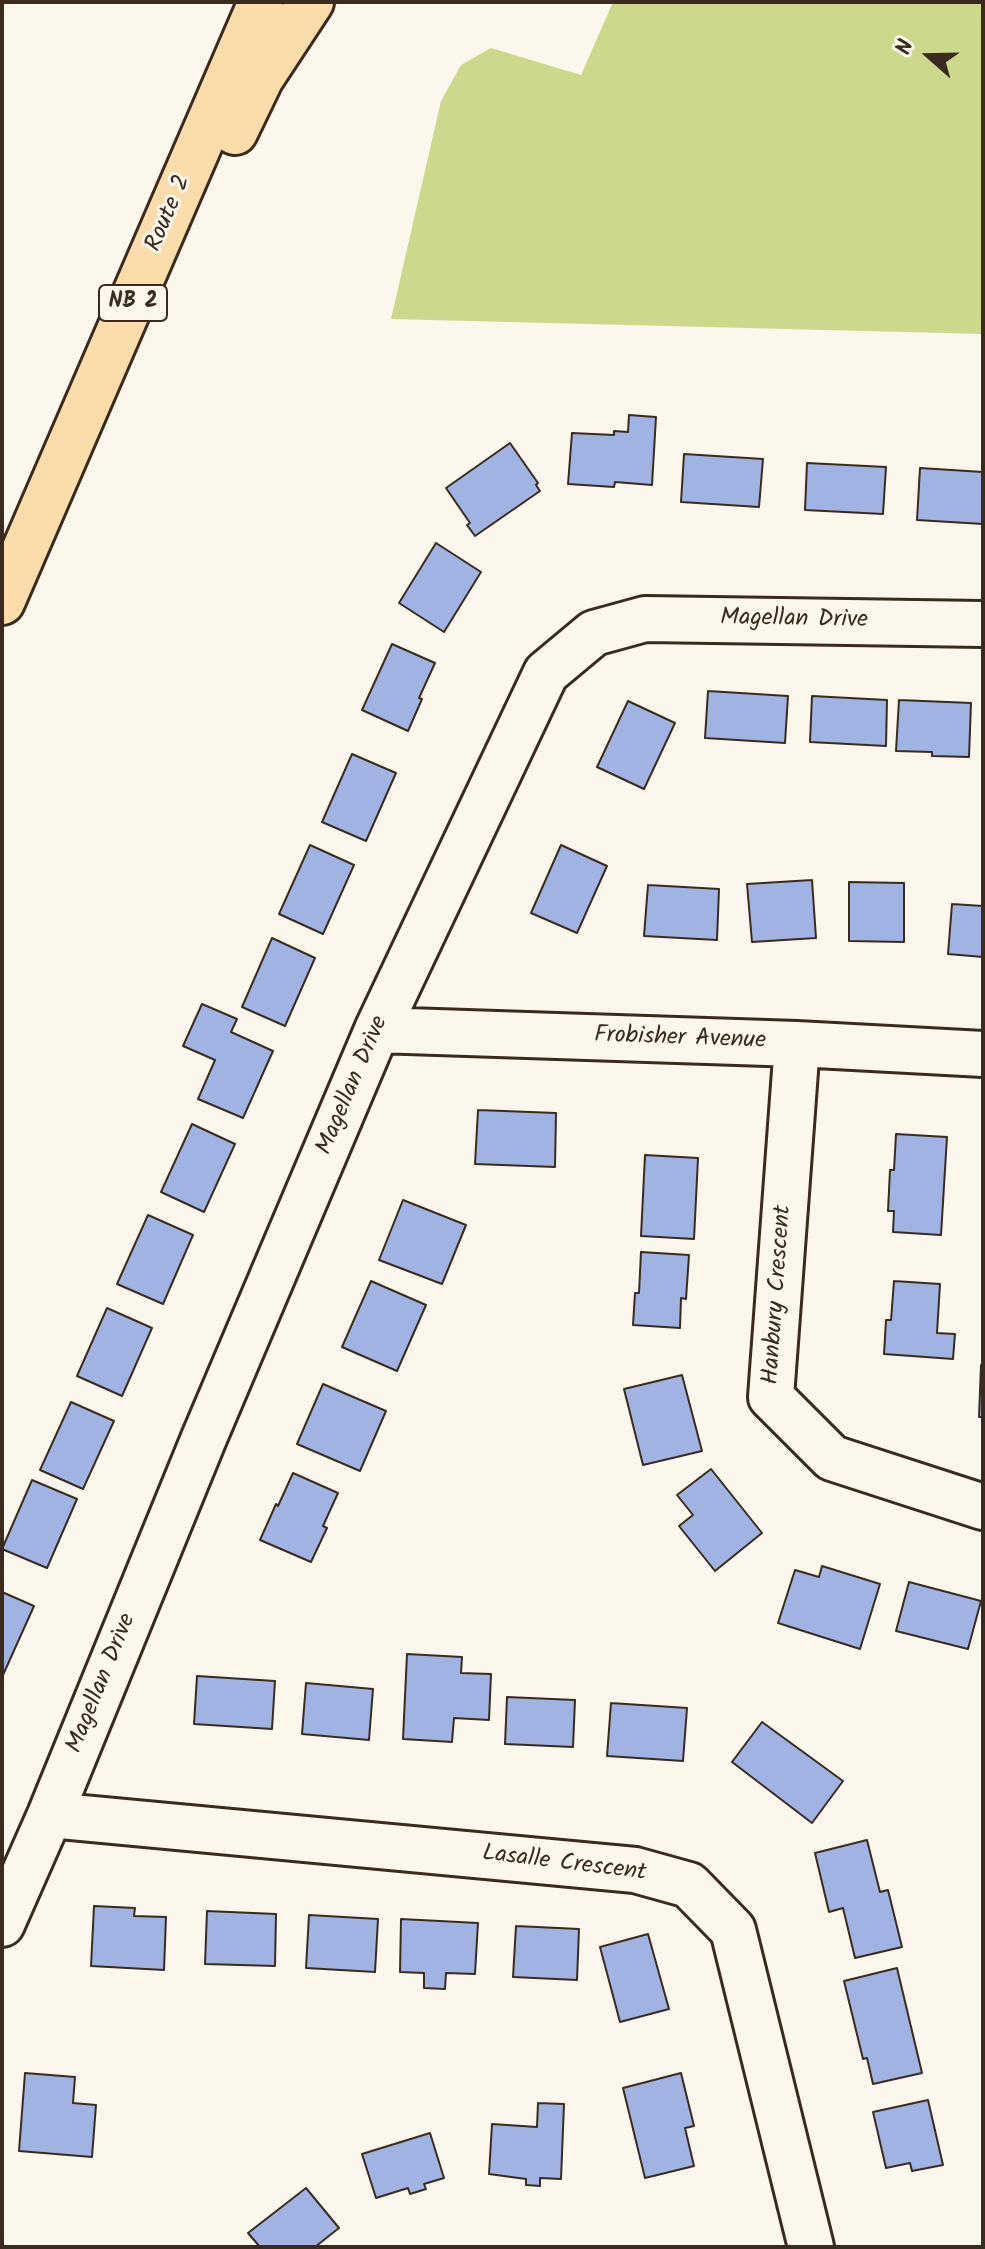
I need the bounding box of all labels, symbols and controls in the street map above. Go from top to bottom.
north arrow [889,16,969,96]
text: N [887,35,925,60]
street label: Route 2 [141,172,199,256]
road number: NB 2 [99,285,167,321]
street label: Magellan Drive [720,605,868,637]
street label: Magellan Drive [312,1012,396,1160]
street label: Frobisher Avenue [594,1023,766,1057]
street label: Hanbury Crescent [758,1204,800,1386]
street label: Magellan Drive [62,1610,144,1758]
street label: Lasalle Crescent [480,1841,648,1889]

